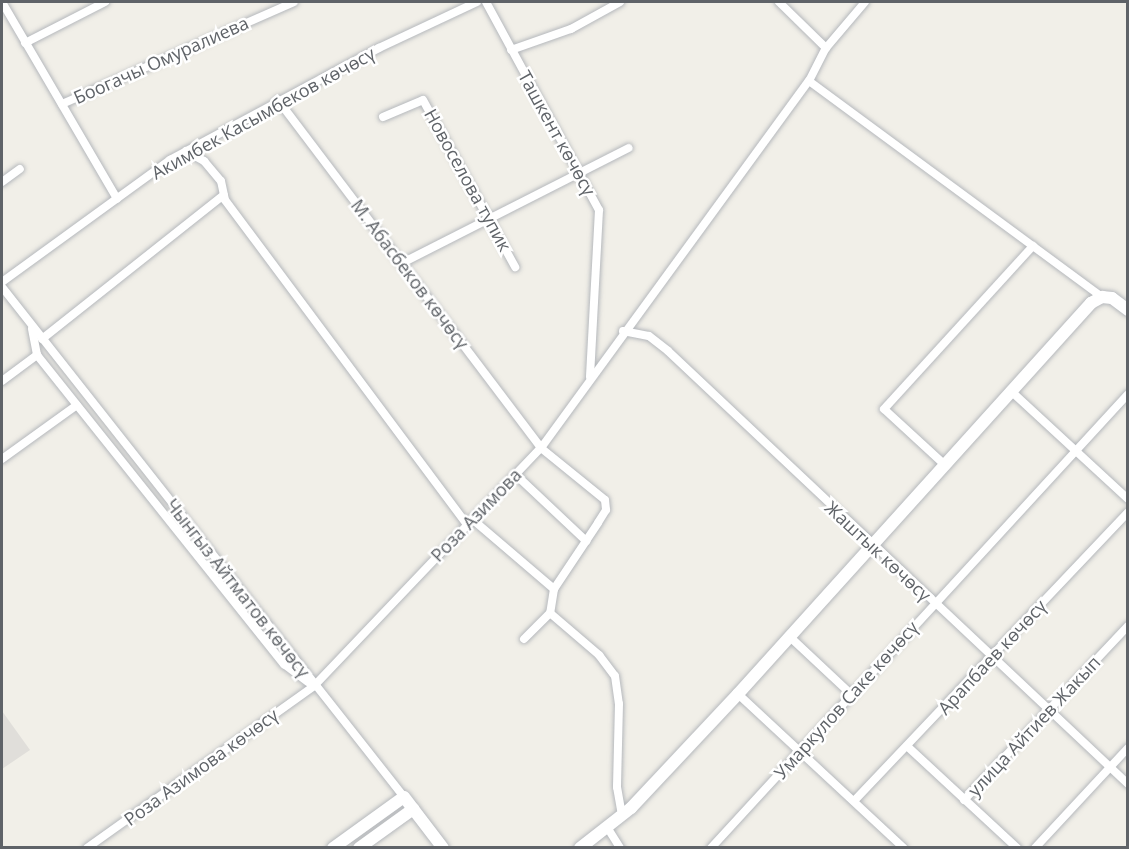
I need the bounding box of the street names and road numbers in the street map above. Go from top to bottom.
street label: Боогачы Омуралиева [70,12,252,108]
street label: Акимбек Касымбеков көчөсү [147,42,379,184]
street label: Ташкент көчөсү [514,67,600,199]
street label: Новоселова тупик [420,105,516,255]
street label: М. Абасбеков көчөсү [347,195,473,353]
street label: Роза Азимова [426,464,526,566]
street label: Чынгыз Айтматов көчөсү [161,494,315,682]
street label: Жаштык көчөсү [821,496,935,606]
street label: Арапбаев көчөсү [933,595,1051,719]
street label: Умаркулов Саке көчөсү [769,617,923,783]
street label: улица Айтиев Жакып [963,651,1105,801]
street label: Роза Азимова көчөсү [120,704,282,830]

